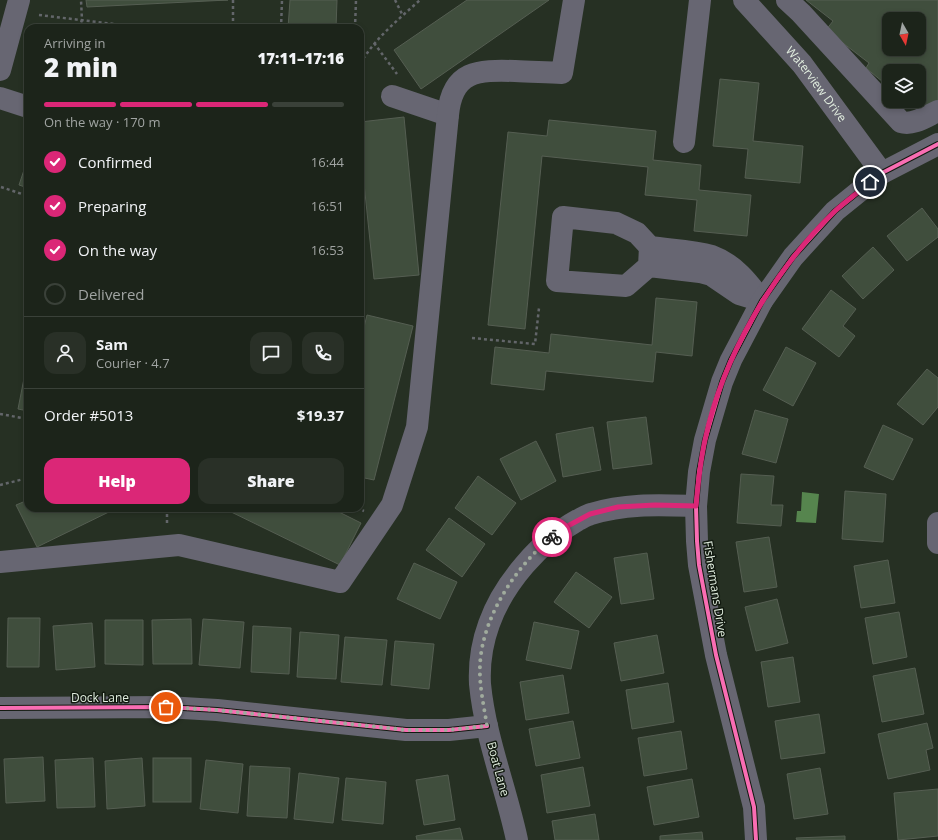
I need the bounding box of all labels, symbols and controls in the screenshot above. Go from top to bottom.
north arrow [882,12,926,56]
map controls [882,12,926,108]
text: Arriving in [44,34,106,52]
street label: Waterview Drive [782,42,851,126]
text: 17:11–17:16 [258,48,344,68]
text: 2 min [44,49,118,85]
button: layers [882,64,926,108]
text: On the way · 170 m [44,113,160,131]
icon: check [44,151,66,173]
text: Confirmed [78,152,152,172]
text: 16:44 [311,153,344,171]
pin [853,165,887,199]
icon: home [859,171,881,193]
icon: check [44,195,66,217]
text: Preparing [78,196,146,216]
text: 16:51 [311,197,344,215]
icon: check [44,239,66,261]
text: On the way [78,240,157,260]
text: 16:53 [311,241,344,259]
text: Delivered [78,284,145,304]
button: person [44,332,86,374]
button: chat [250,332,292,374]
button: phone [302,332,344,374]
text: Sam [96,334,128,354]
text: Courier · 4.7 [96,354,170,372]
text: Order #5013 [44,405,133,425]
text: $19.37 [297,405,344,425]
button: Help [44,458,190,504]
button: Share [198,458,344,504]
courier [532,517,572,557]
icon: bike [541,526,563,548]
street label: Fishermans Drive [699,540,732,639]
street label: Dock Lane [71,689,129,706]
pin [149,690,183,724]
icon: bag [155,696,177,718]
street label: Boat Lane [483,740,514,798]

